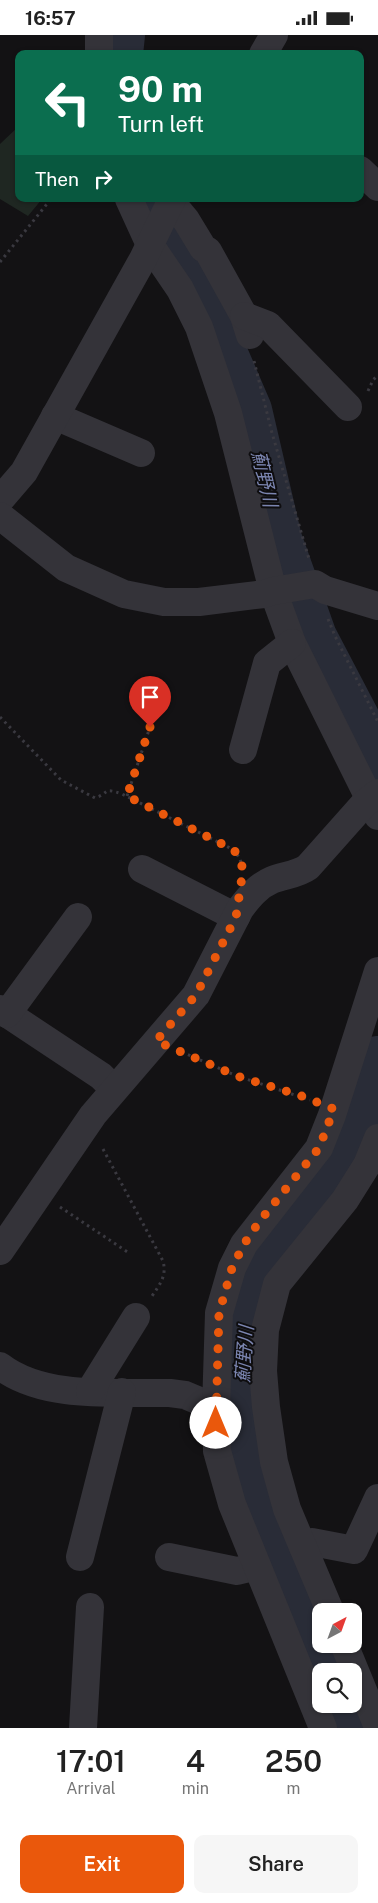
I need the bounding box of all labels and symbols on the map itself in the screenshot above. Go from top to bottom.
water label: 薊野川 [248,449,283,511]
pin [129,676,171,727]
water label: 薊野川 [231,1323,257,1383]
position arrow [189,1396,241,1448]
north arrow [312,1603,362,1653]

